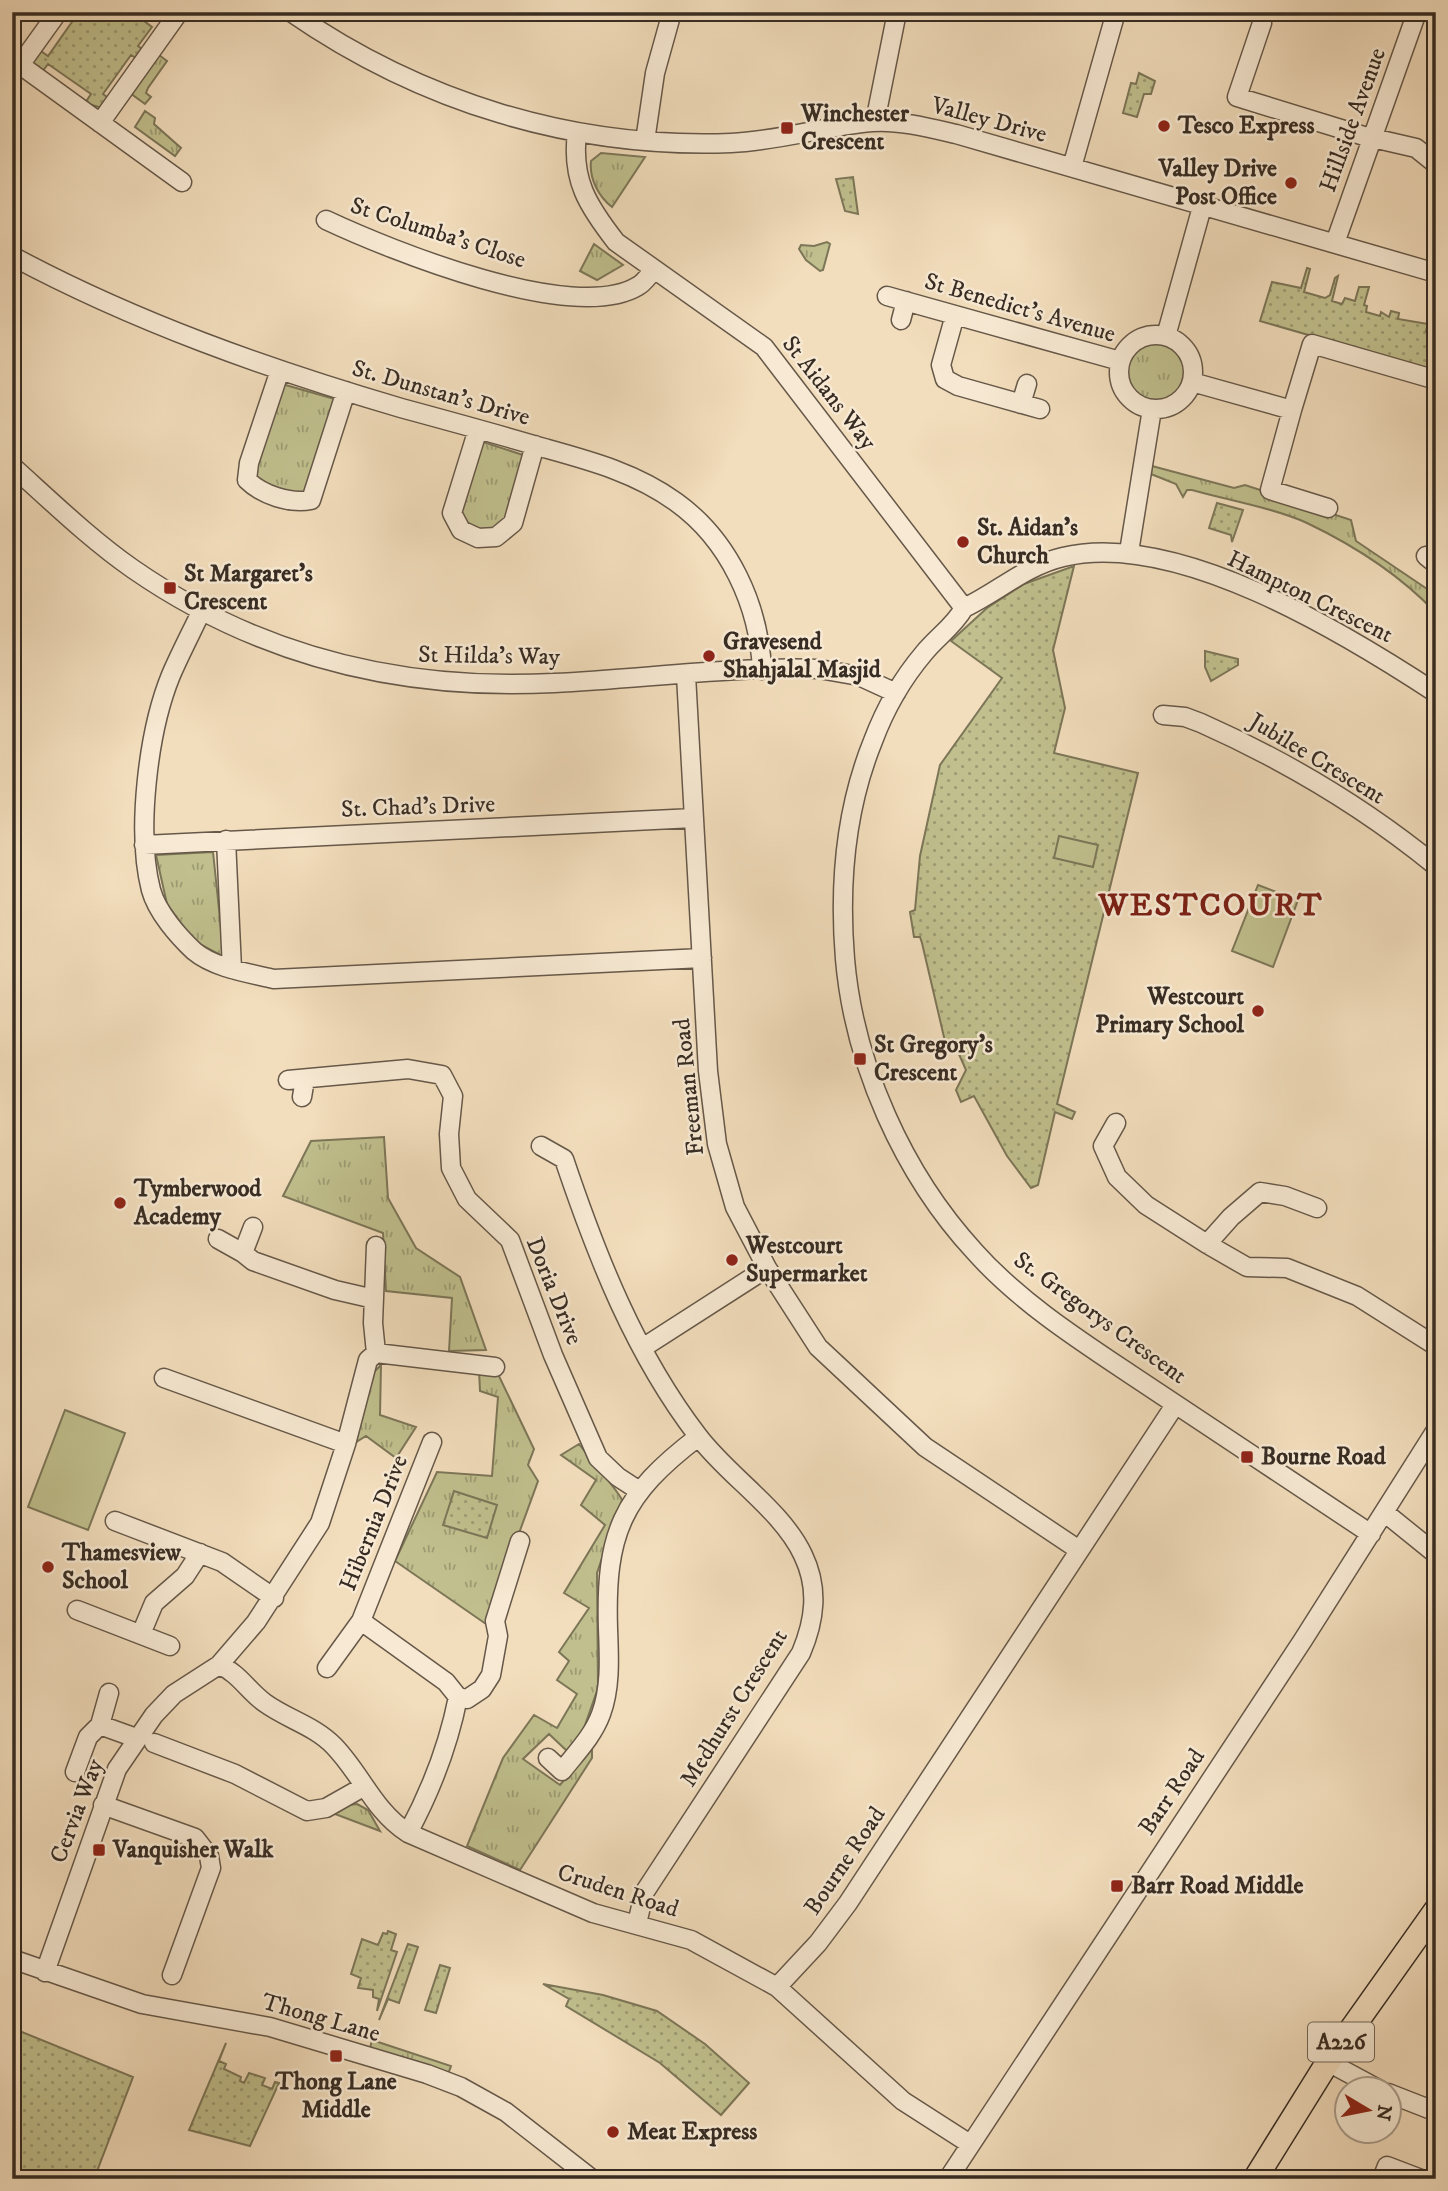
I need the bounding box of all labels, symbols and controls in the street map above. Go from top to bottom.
street label: Hillside Avenue [1313,44,1393,196]
street label: Valley Drive [927,90,1050,150]
place label: Winchester Crescent [800,99,910,157]
place label: Tesco Express [1177,111,1315,141]
marker: Tesco Express [1156,118,1172,134]
marker: Winchester Crescent [779,120,795,136]
place label: Valley Drive Post Office [1158,154,1277,212]
marker: Valley Drive Post Office [1283,175,1299,191]
street label: St Columba's Close [347,191,530,275]
street label: St Benedict's Avenue [921,266,1119,350]
street label: St Aidans Way [775,330,883,457]
street label: St. Dunstan's Drive [349,353,534,433]
place label: St. Aidan's Church [977,513,1078,571]
marker: St. Aidan's Church [955,534,971,550]
street label: Hampton Crescent [1222,544,1398,650]
place label: St Margaret's Crescent [184,559,313,617]
marker: St Margaret's Crescent [162,580,178,596]
place label: Gravesend Shahjalal Masjid [723,627,882,685]
street label: St Hilda's Way [418,640,561,672]
marker: Gravesend Shahjalal Masjid [701,648,717,664]
street label: Jubilee Crescent [1242,706,1391,812]
street label: St. Chad's Drive [340,789,496,825]
district label: WESTCOURT [1097,886,1324,926]
place label: Westcourt Primary School [1095,982,1245,1040]
marker: Westcourt Primary School [1250,1003,1266,1019]
street label: Freeman Road [667,1017,711,1157]
place label: St Gregory's Crescent [874,1030,993,1088]
marker: St Gregory's Crescent [852,1051,868,1067]
place label: Tymberwood Academy [133,1174,262,1232]
marker: Tymberwood Academy [112,1195,128,1211]
place label: Westcourt Supermarket [745,1231,868,1289]
street label: Doria Drive [519,1233,589,1349]
street label: St. Gregorys Crescent [1008,1245,1193,1391]
marker: Westcourt Supermarket [724,1252,740,1268]
place label: Bourne Road [1261,1442,1387,1472]
marker: Bourne Road [1239,1449,1255,1465]
street label: Hibernia Drive [333,1451,415,1595]
place label: Thamesview School [61,1538,182,1596]
marker: Thamesview School [40,1559,56,1575]
street label: Medhurst Crescent [673,1623,795,1792]
street label: Barr Road [1132,1743,1212,1841]
street label: Cervia Way [43,1754,111,1867]
street label: Bourne Road [798,1801,892,1921]
place label: Vanquisher Walk [112,1835,274,1865]
marker: Vanquisher Walk [91,1842,107,1858]
street label: Cruden Road [554,1857,682,1925]
place label: Barr Road Middle [1131,1871,1303,1901]
marker: Barr Road Middle [1109,1878,1125,1894]
street label: Thong Lane [258,1987,384,2049]
road number: A226 [1308,2022,1374,2062]
marker: Thong Lane Middle [328,2048,344,2064]
place label: Thong Lane Middle [274,2067,397,2125]
north arrow [1332,2076,1402,2146]
text: N [1371,2103,1396,2123]
place label: Meat Express [627,2117,757,2147]
marker: Meat Express [605,2124,621,2140]

